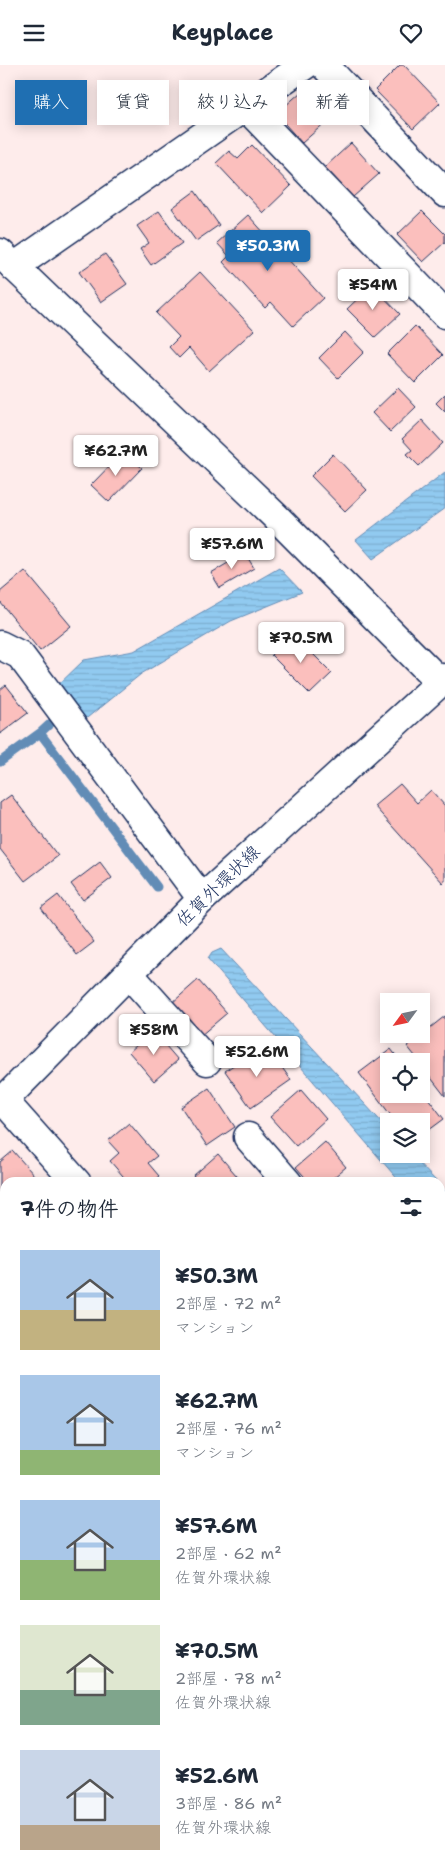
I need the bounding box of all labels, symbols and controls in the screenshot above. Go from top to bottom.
text: Keyplace [172,18,273,47]
icon: menu [20,19,48,47]
icon: heart [397,19,425,47]
chip: 購入 [15,80,87,125]
chip: 賃貸 [97,80,169,125]
chip: 絞り込み [179,80,287,125]
chip: 新着 [297,80,369,125]
pin: ¥50.3M [227,229,309,272]
text: ¥50.3M [236,235,300,256]
pin: ¥54M [343,269,403,311]
text: ¥54M [349,274,397,295]
pin: ¥62.7M [75,435,157,477]
text: ¥62.7M [84,440,148,461]
pin: ¥57.6M [191,527,273,570]
text: ¥57.6M [201,533,263,554]
pin: ¥70.5M [260,621,342,664]
text: ¥70.5M [269,627,333,648]
street label: 佐賀外環状線 [171,840,265,932]
north arrow [380,993,430,1043]
map controls [380,993,430,1163]
pin: ¥58M [124,1013,184,1056]
text: ¥58M [130,1019,178,1040]
pin: ¥52.6M [216,1035,298,1078]
text: ¥52.6M [225,1041,289,1062]
button: locate [380,1053,430,1103]
button: layers [380,1113,430,1163]
icon: filters [397,1193,425,1221]
text: 7件の物件 [20,1195,119,1223]
text: ¥50.3M [175,1262,258,1290]
icon: home [60,1270,120,1330]
text: 2部屋 · 72 m² [175,1293,281,1314]
text: マンション [175,1317,254,1338]
text: ¥62.7M [175,1387,258,1415]
icon: home [60,1395,120,1455]
text: 2部屋 · 76 m² [175,1418,282,1439]
text: マンション [175,1442,254,1463]
text: ¥57.6M [175,1512,257,1540]
icon: home [60,1520,120,1580]
text: 2部屋 · 62 m² [175,1543,282,1564]
text: 佐賀外環状線 [175,1567,271,1588]
text: ¥70.5M [175,1637,258,1665]
icon: home [60,1645,120,1705]
text: 2部屋 · 78 m² [175,1668,282,1689]
text: 佐賀外環状線 [175,1692,271,1713]
text: ¥52.6M [175,1762,259,1790]
icon: home [60,1770,120,1830]
text: 3部屋 · 86 m² [175,1793,282,1814]
text: 佐賀外環状線 [175,1817,271,1838]

